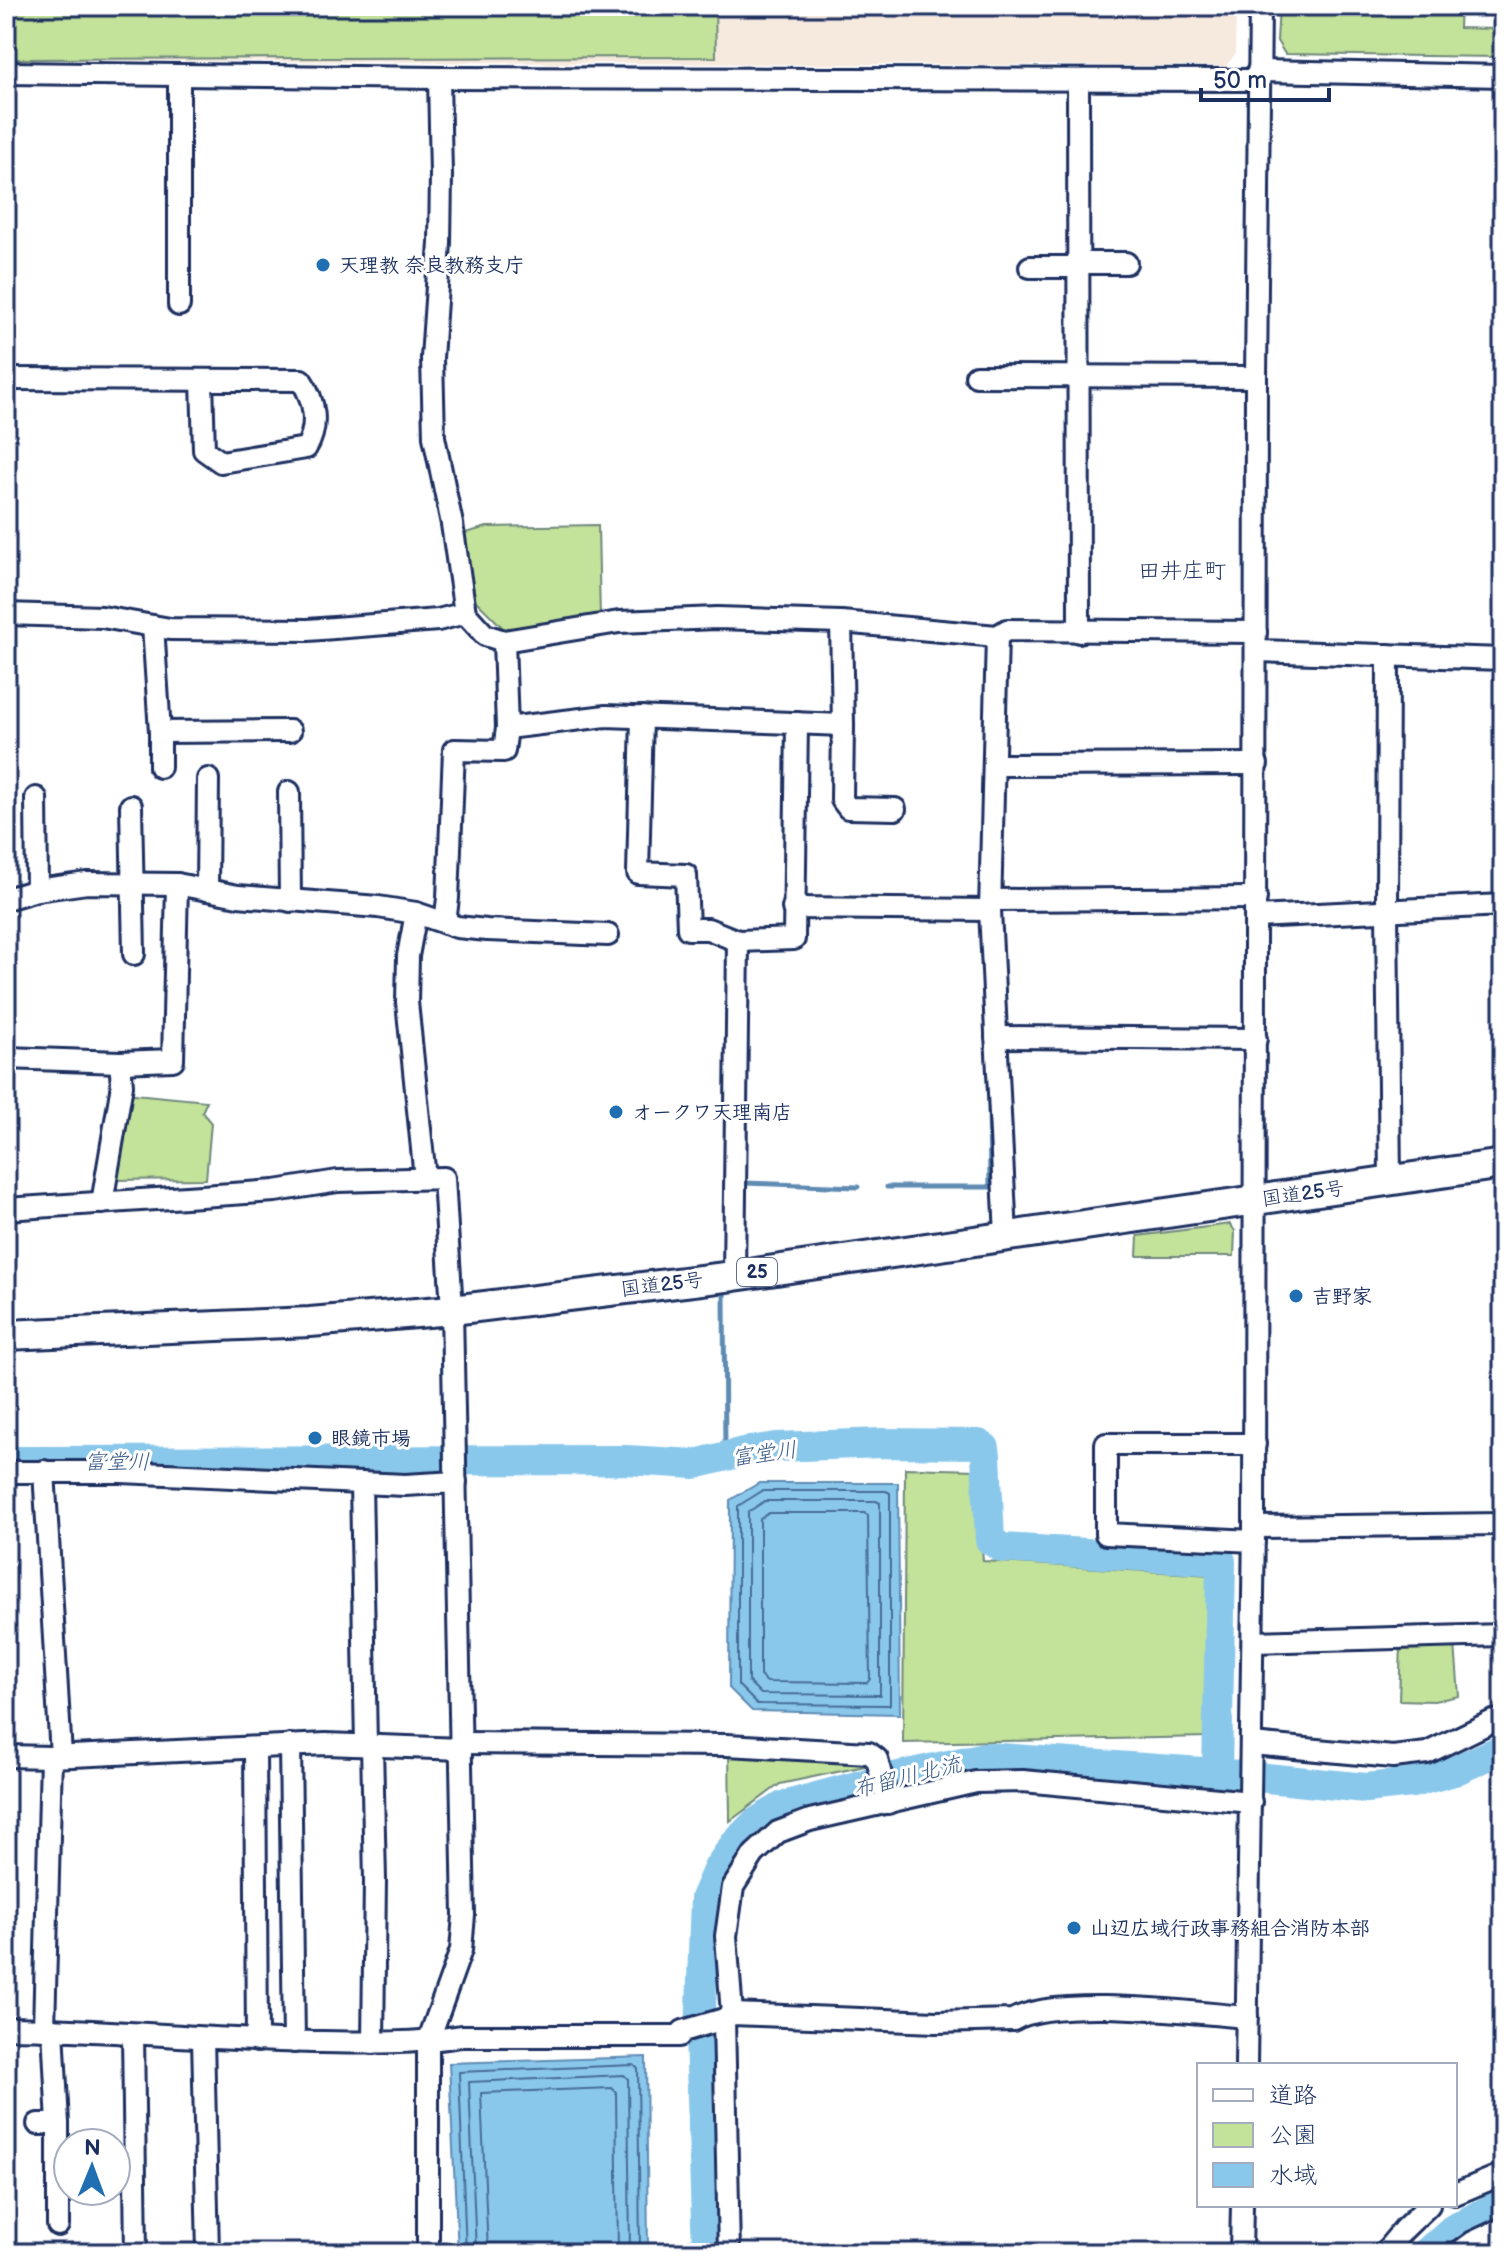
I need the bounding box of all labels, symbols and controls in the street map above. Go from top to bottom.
scale bar [1201,52,1329,102]
text: 50 m [1213,66,1267,95]
place label: 天理教 奈良教務支庁 [339,254,524,278]
marker: 天理教 奈良教務支庁 [314,256,332,274]
district label: 田井庄町 [1138,558,1226,585]
place label: オークワ天理南店 [632,1101,792,1125]
marker: オークワ天理南店 [607,1103,625,1121]
street label: 国道25号 [1260,1176,1346,1212]
road number: 25 [737,1258,777,1286]
street label: 国道25号 [619,1268,705,1302]
place label: 吉野家 [1312,1285,1372,1309]
marker: 吉野家 [1287,1287,1305,1305]
place label: 眼鏡市場 [331,1427,411,1451]
marker: 眼鏡市場 [306,1429,324,1447]
water label: 富堂川 [730,1437,799,1472]
water label: 富堂川 [84,1449,150,1476]
water label: 布留川北流 [851,1751,966,1804]
place label: 山辺広域行政事務組合消防本部 [1090,1917,1370,1941]
marker: 山辺広域行政事務組合消防本部 [1065,1919,1083,1937]
legend [1197,2063,1457,2207]
text: 道路 [1269,2081,1317,2110]
text: 公園 [1269,2121,1317,2150]
north arrow [52,2127,132,2207]
text: N [84,2135,101,2162]
text: 水域 [1269,2161,1317,2190]

